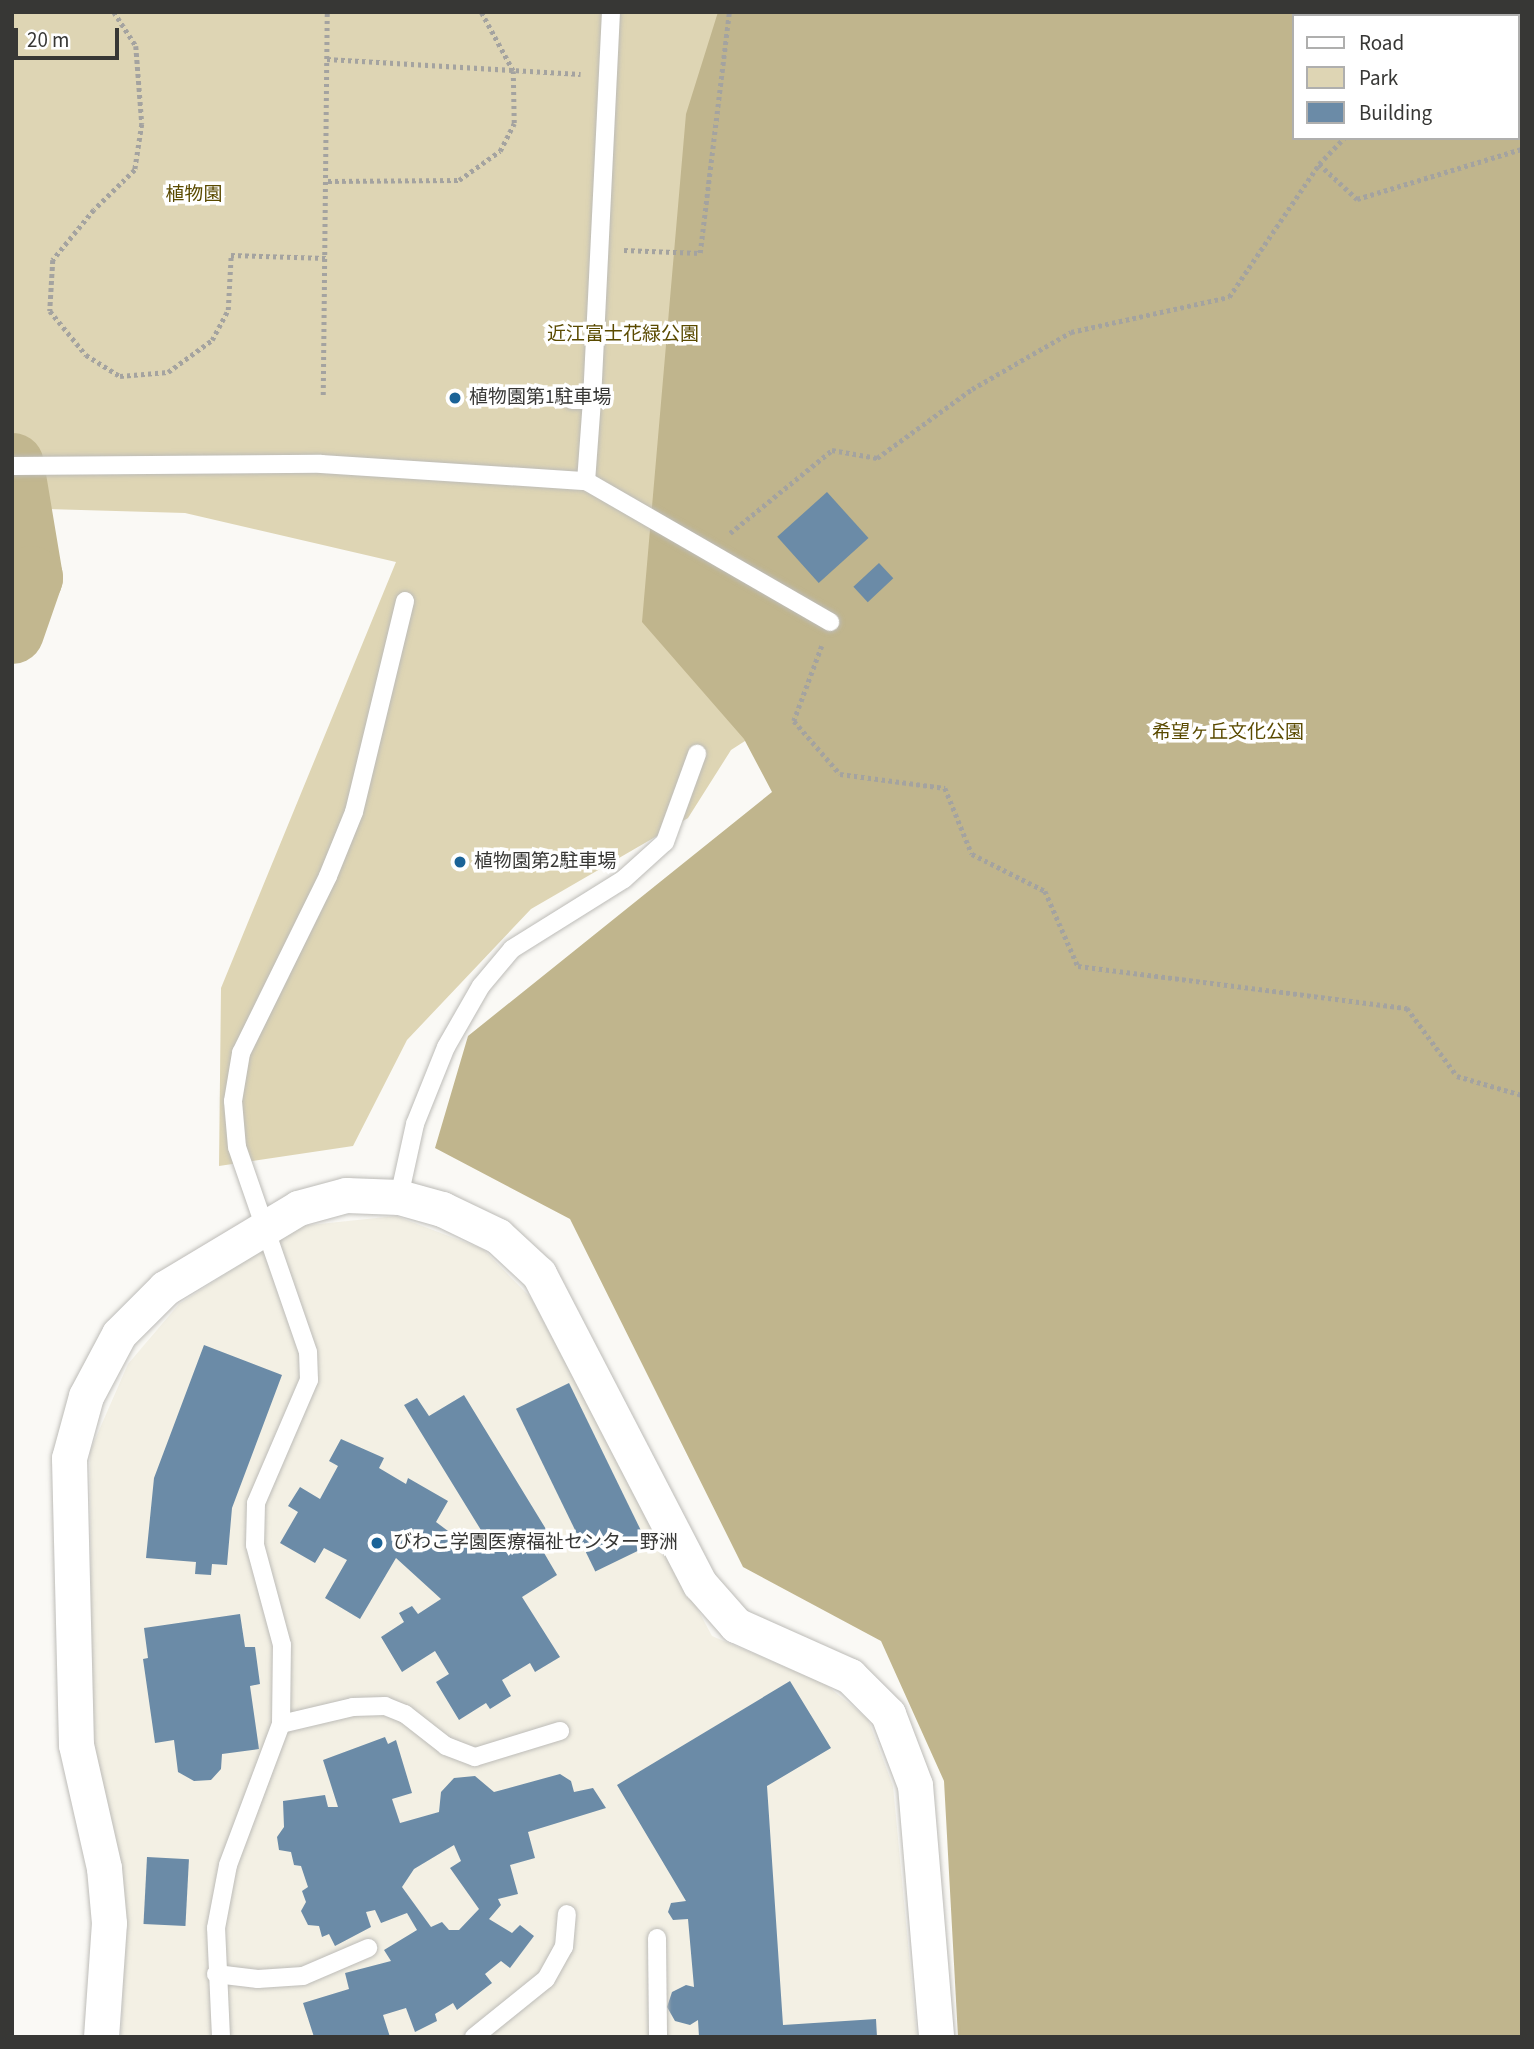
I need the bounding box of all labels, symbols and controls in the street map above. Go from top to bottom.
scale bar [18,14,122,58]
legend [1292,14,1520,140]
text: 20 m [27,25,69,55]
text: Road [1359,28,1404,58]
text: Park [1359,63,1398,93]
text: Building [1359,98,1432,128]
park label: 植物園 [166,184,222,206]
park label: 近江富士花緑公園 [547,324,699,346]
place label: 植物園第1駐車場 [469,387,611,409]
marker: 植物園第1駐車場 [447,390,463,406]
park label: 希望ヶ丘文化公園 [1152,722,1304,744]
place label: 植物園第2駐車場 [474,851,616,873]
marker: 植物園第2駐車場 [452,854,468,870]
place label: びわこ学園医療福祉センター野洲 [393,1532,678,1554]
marker: びわこ学園医療福祉センター野洲 [367,1533,387,1553]

